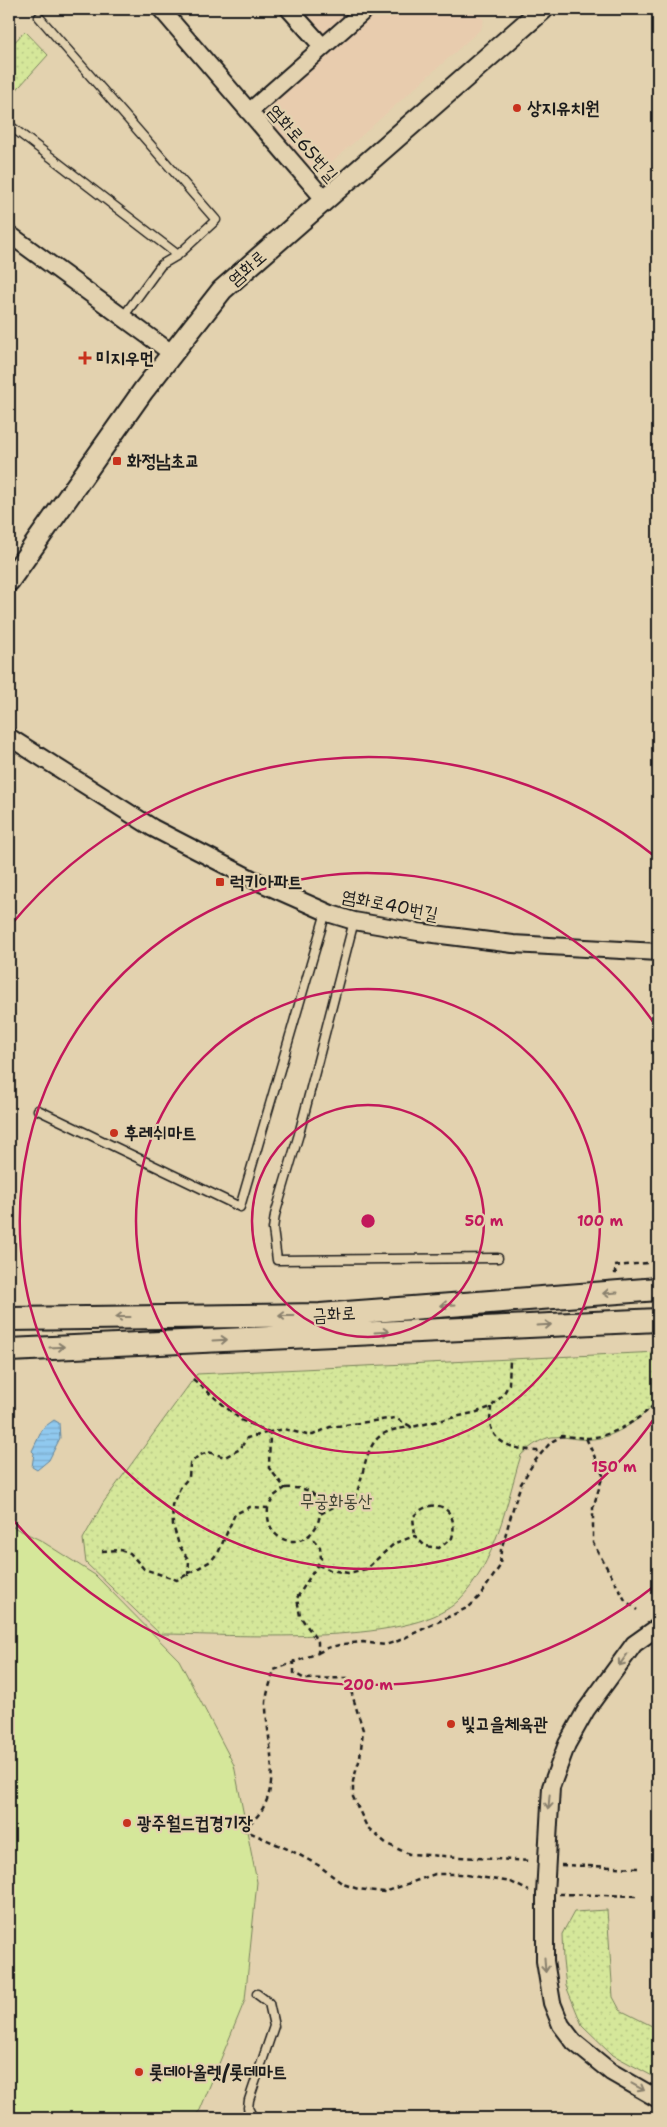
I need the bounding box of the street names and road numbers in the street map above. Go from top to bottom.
street label: 염화로65번길 [263,99,344,187]
street label: 염화로 [223,245,271,291]
street label: 염화로40번길 [340,884,441,926]
street label: 금화로 [312,1301,356,1327]

